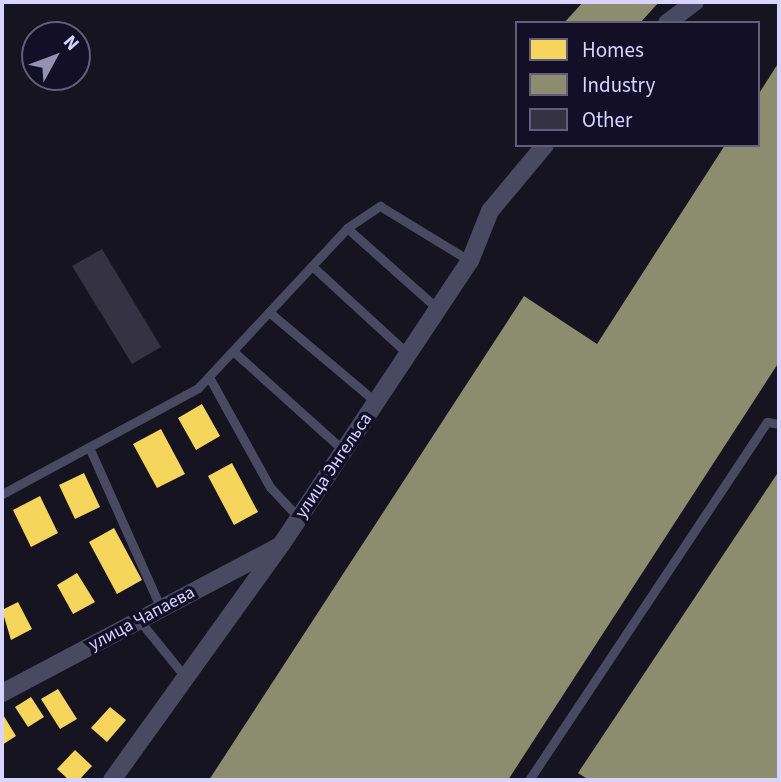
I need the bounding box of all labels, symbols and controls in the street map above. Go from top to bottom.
north arrow [21,21,91,91]
legend [515,21,760,147]
text: N [56,30,85,57]
text: Homes [582,35,644,65]
text: Industry [582,70,655,100]
text: Other [582,105,632,135]
street label: улица Энгельса [291,409,377,523]
street label: улица Чапаева [85,582,199,656]

